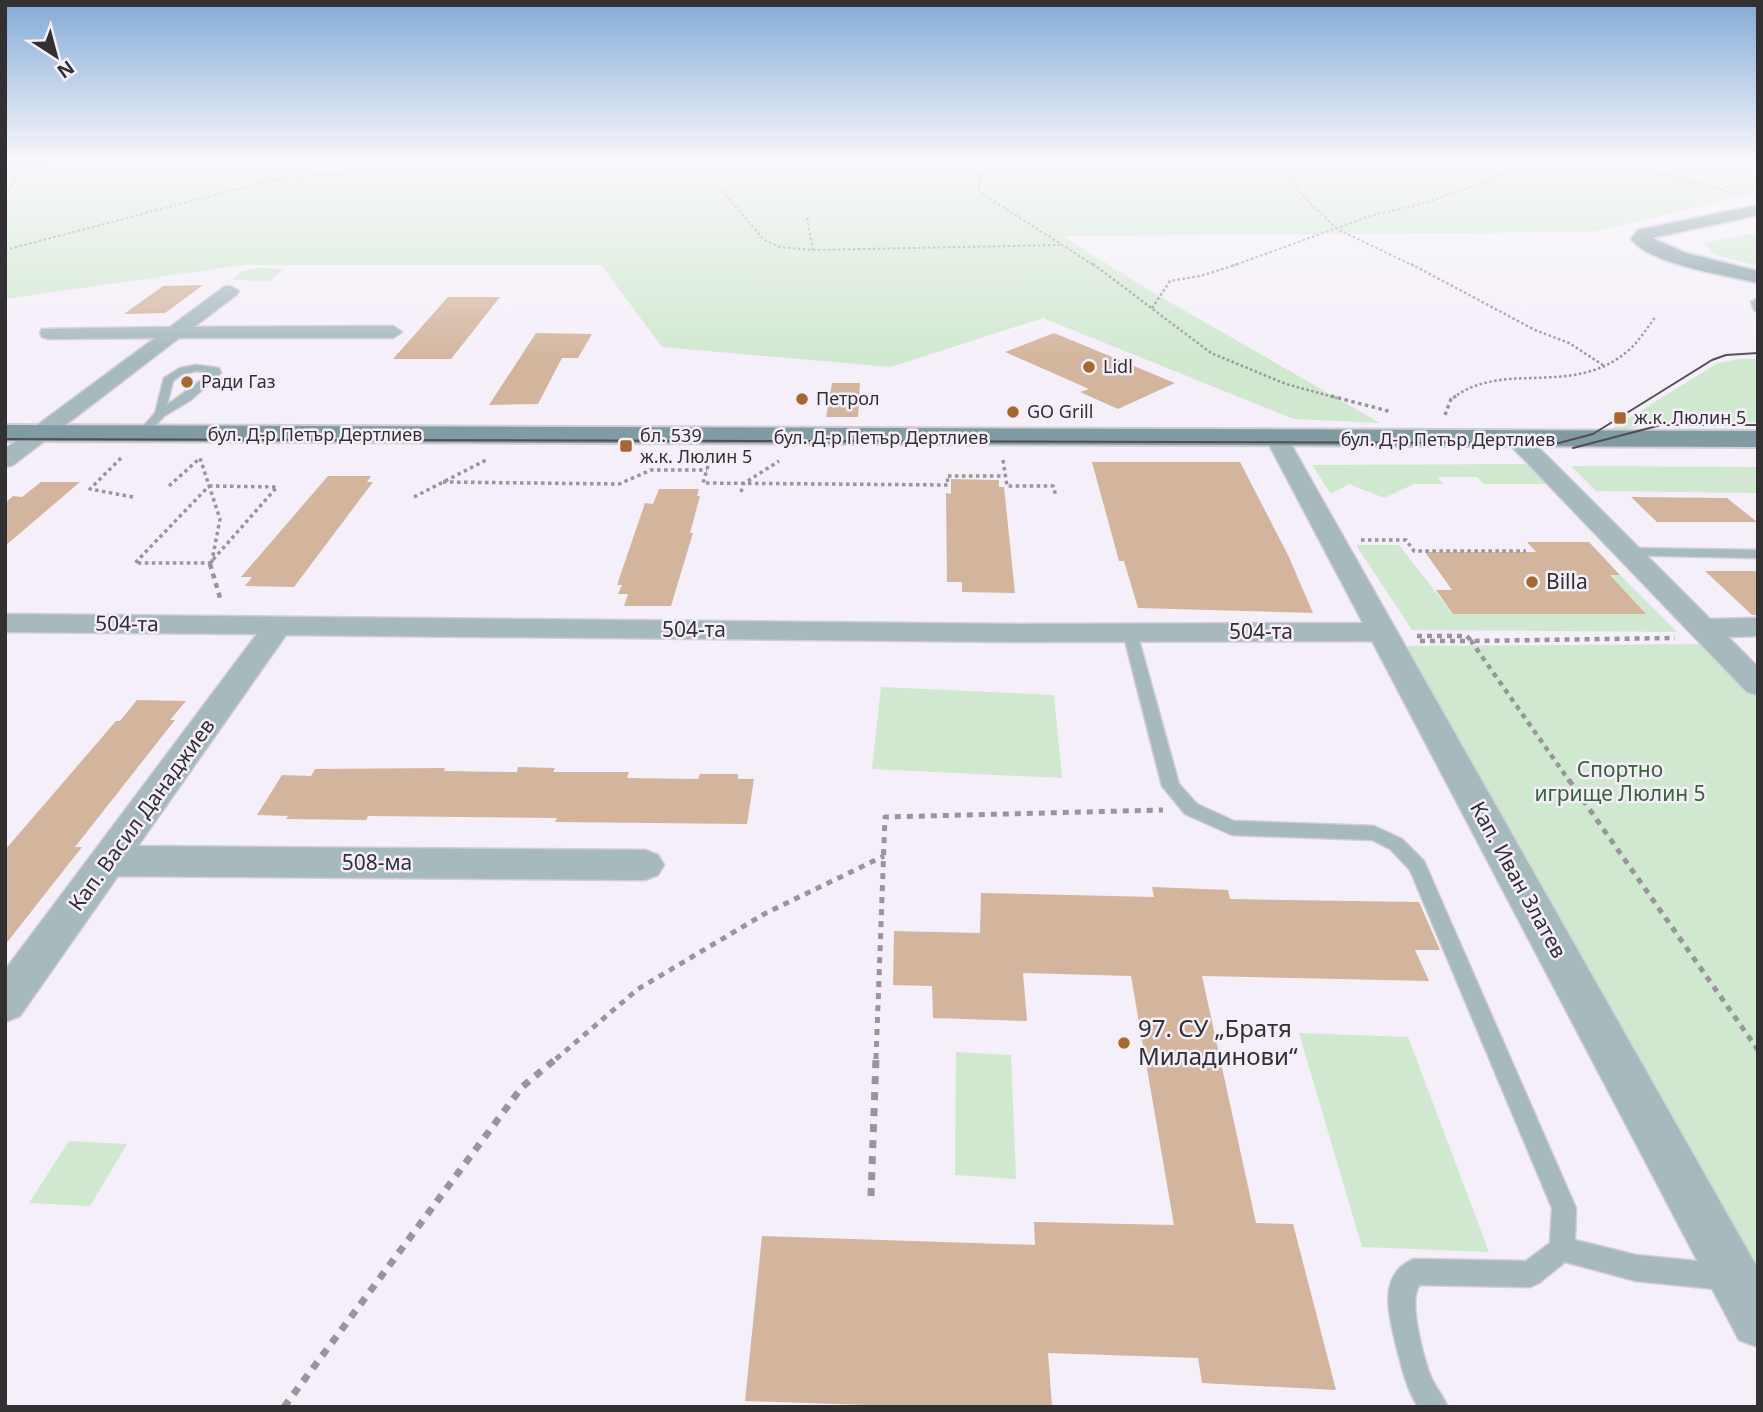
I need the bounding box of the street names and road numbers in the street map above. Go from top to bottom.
street label: бул. Д-р Петър Дертлиев [208,422,422,446]
street label: бул. Д-р Петър Дертлиев [774,425,988,449]
street label: бул. Д-р Петър Дертлиев [1341,427,1555,451]
street label: 504-та [95,608,159,638]
street label: 504-та [662,615,726,643]
street label: 504-та [1229,617,1293,645]
street label: Кап. Васил Данаджиев [62,712,221,916]
street label: Кап. Иван Златев [1464,796,1574,963]
street label: 508-ма [342,848,412,876]

